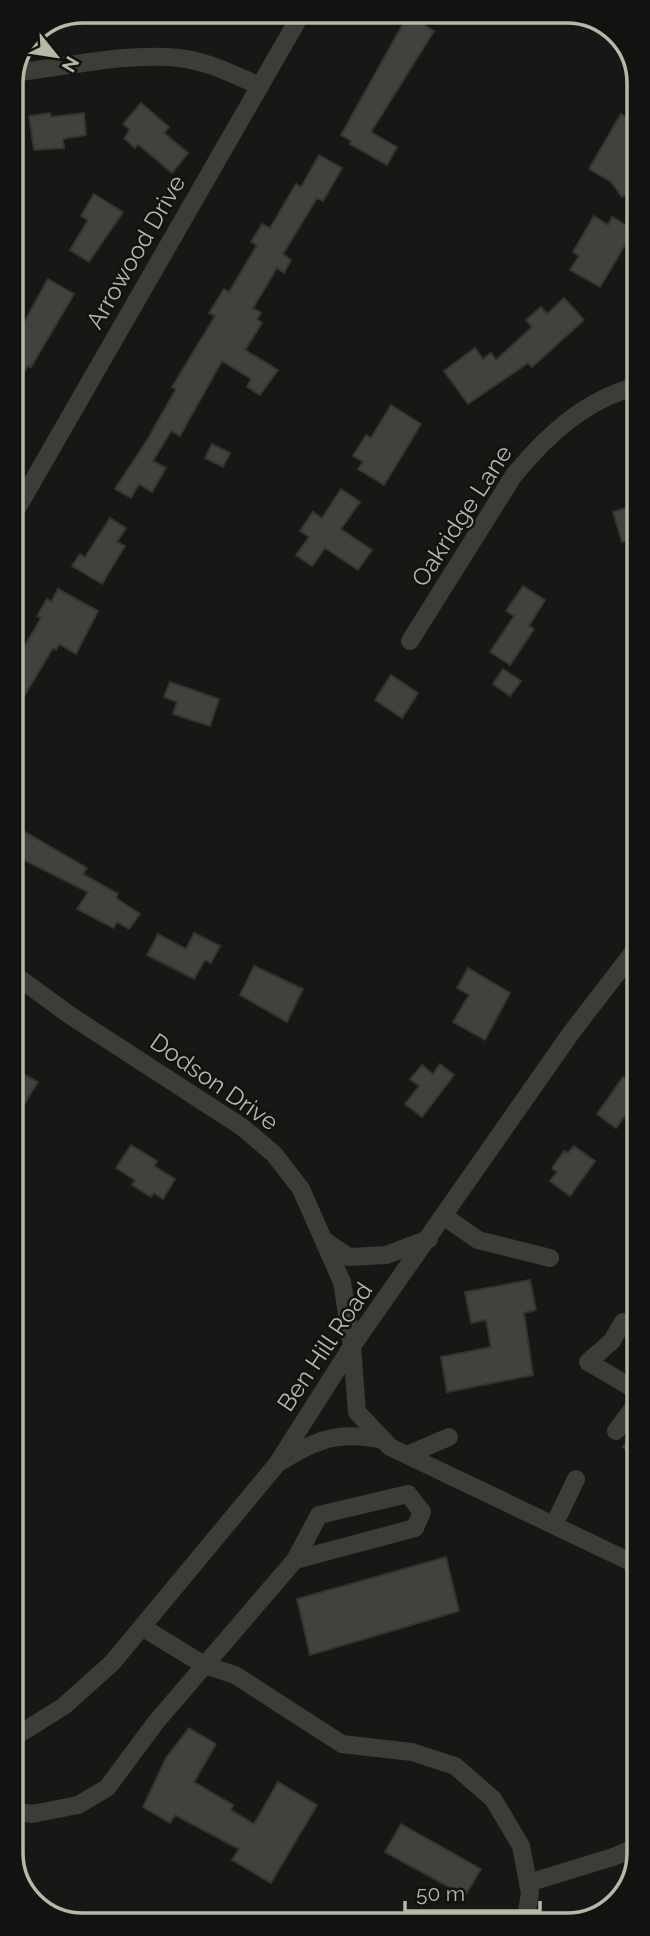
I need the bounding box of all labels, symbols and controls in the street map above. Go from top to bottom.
north arrow [21,21,91,91]
text: N [58,53,84,76]
street label: Arrowood Drive [80,170,191,334]
street label: Oakridge Lane [405,440,518,592]
street label: Dodson Drive [145,1027,284,1136]
street label: Ben Hill Road [271,1277,378,1417]
scale bar [405,1870,540,1914]
text: 50 m [416,1881,465,1906]

